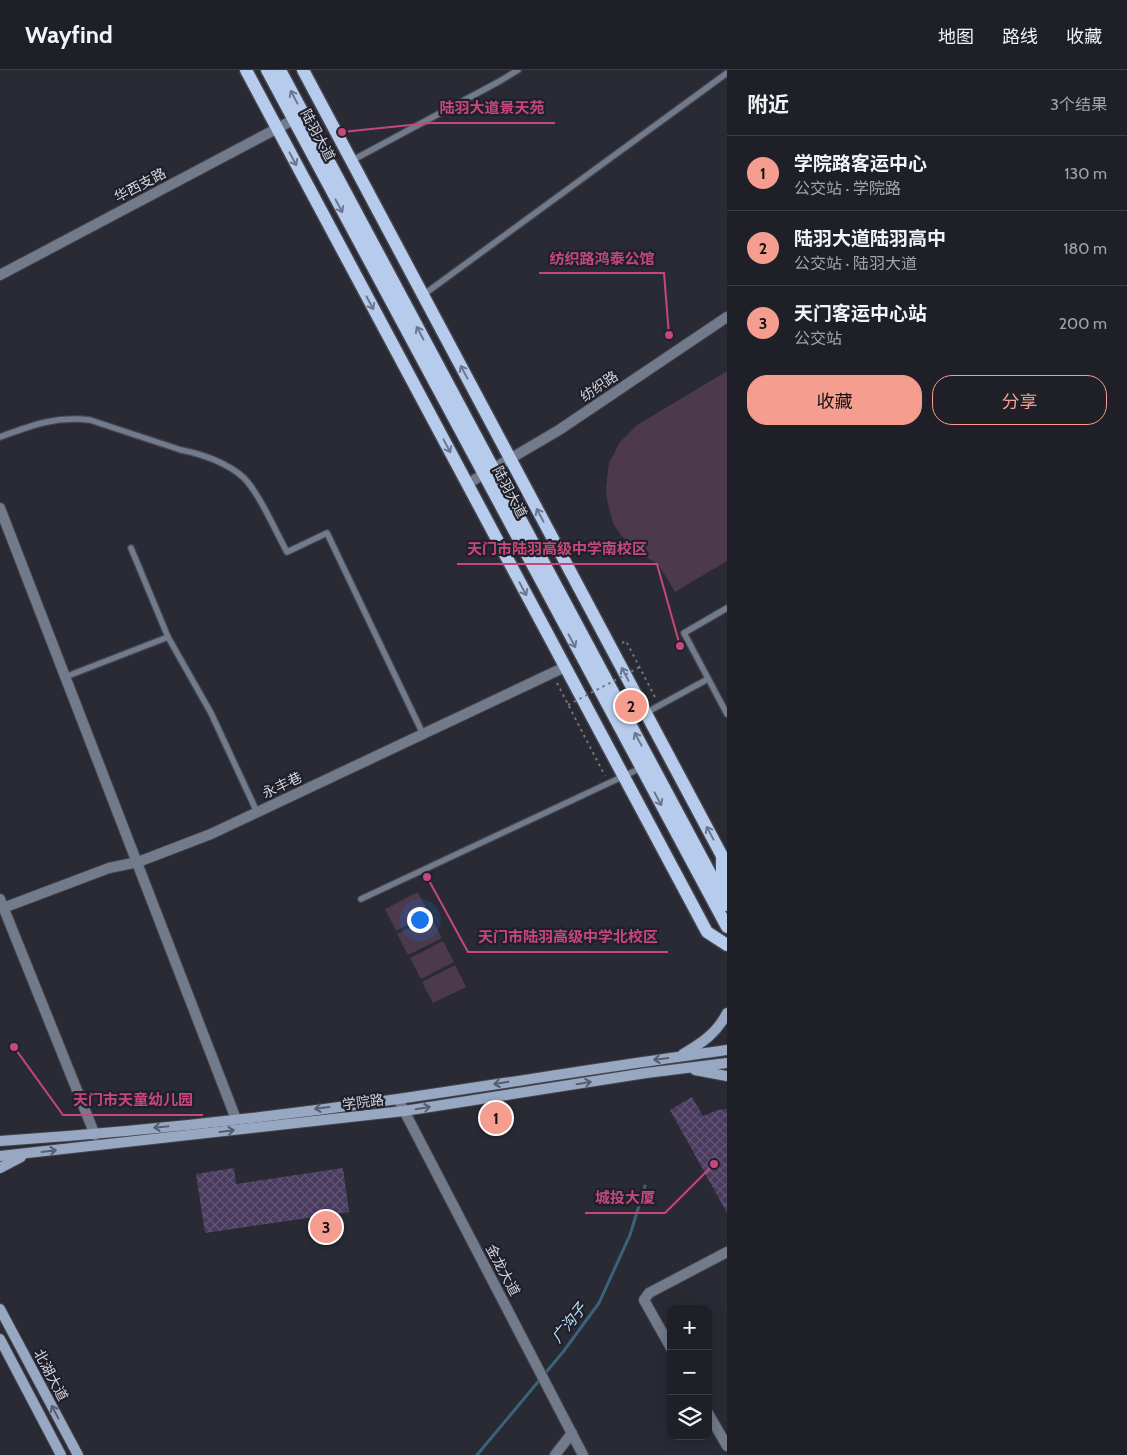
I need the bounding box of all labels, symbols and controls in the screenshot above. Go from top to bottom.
text: Wayfind [25,20,113,49]
text: 地图 [938,26,974,48]
text: 路线 [1002,26,1038,48]
text: 收藏 [1066,26,1102,48]
one-way arrow [289,90,298,105]
text: 附近 [747,92,789,117]
callout: 陆羽大道景天苑 [430,93,555,123]
text: 3个结果 [1050,95,1107,114]
text: 陆羽大道景天苑 [439,99,545,117]
street label: 陆羽大道 [297,106,339,164]
one-way arrow [289,152,299,166]
text: 学院路客运中心 [794,152,927,175]
street label: 华西支路 [111,164,169,206]
text: 1 [760,164,766,183]
text: 130 m [1064,164,1107,183]
text: 公交站 · 学院路 [794,179,901,198]
one-way arrow [334,198,344,213]
text: 陆羽大道陆羽高中 [794,227,946,250]
text: 2 [759,239,767,258]
text: 180 m [1063,239,1107,258]
callout: 纺织路鸿泰公馆 [539,243,664,273]
text: 纺织路鸿泰公馆 [549,250,655,268]
text: 公交站 · 陆羽大道 [794,254,917,273]
one-way arrow [365,295,375,310]
text: 天门客运中心站 [794,302,927,325]
text: 3 [759,314,767,333]
text: 200 m [1059,314,1107,333]
one-way arrow [415,326,424,341]
text: 公交站 [794,329,842,348]
one-way arrow [459,365,468,380]
street label: 纺织路 [577,367,621,405]
button: 收藏 [747,375,922,425]
button: 分享 [932,375,1107,425]
one-way arrow [443,438,452,453]
street label: 陆羽大道 [489,463,531,521]
one-way arrow [535,508,545,523]
callout: 天门市陆羽高级中学南校区 [457,534,657,564]
text: 天门市陆羽高级中学南校区 [467,540,647,558]
one-way arrow [519,582,529,596]
one-way arrow [568,633,578,647]
one-way arrow [620,667,629,682]
pin: 2 [615,687,647,725]
one-way arrow [632,733,642,747]
street label: 永丰巷 [259,768,305,802]
one-way arrow [654,791,663,806]
one-way arrow [705,826,714,841]
your location [407,907,433,933]
callout: 天门市陆羽高级中学北校区 [468,922,668,952]
text: 天门市陆羽高级中学北校区 [478,928,658,946]
one-way arrow [654,1054,670,1064]
one-way arrow [576,1077,592,1087]
one-way arrow [493,1078,509,1088]
callout: 天门市天童幼儿园 [63,1085,203,1115]
text: 天门市天童幼儿园 [73,1091,193,1109]
street label: 学院路 [341,1091,385,1113]
pin: 1 [480,1099,512,1137]
one-way arrow [415,1102,431,1112]
one-way arrow [315,1103,331,1113]
one-way arrow [153,1122,169,1132]
one-way arrow [219,1126,235,1136]
one-way arrow [40,1146,56,1156]
callout: 城投大厦 [585,1183,665,1213]
text: 城投大厦 [595,1189,655,1207]
pin: 3 [310,1208,342,1246]
street label: 金龙大道 [482,1241,524,1299]
water label: 广沟子 [548,1299,591,1346]
map controls [667,1305,712,1440]
button: + [667,1305,712,1350]
street label: 北湖大道 [30,1346,72,1404]
button: − [667,1350,712,1395]
button: layers [667,1395,712,1440]
one-way arrow [50,1405,59,1420]

